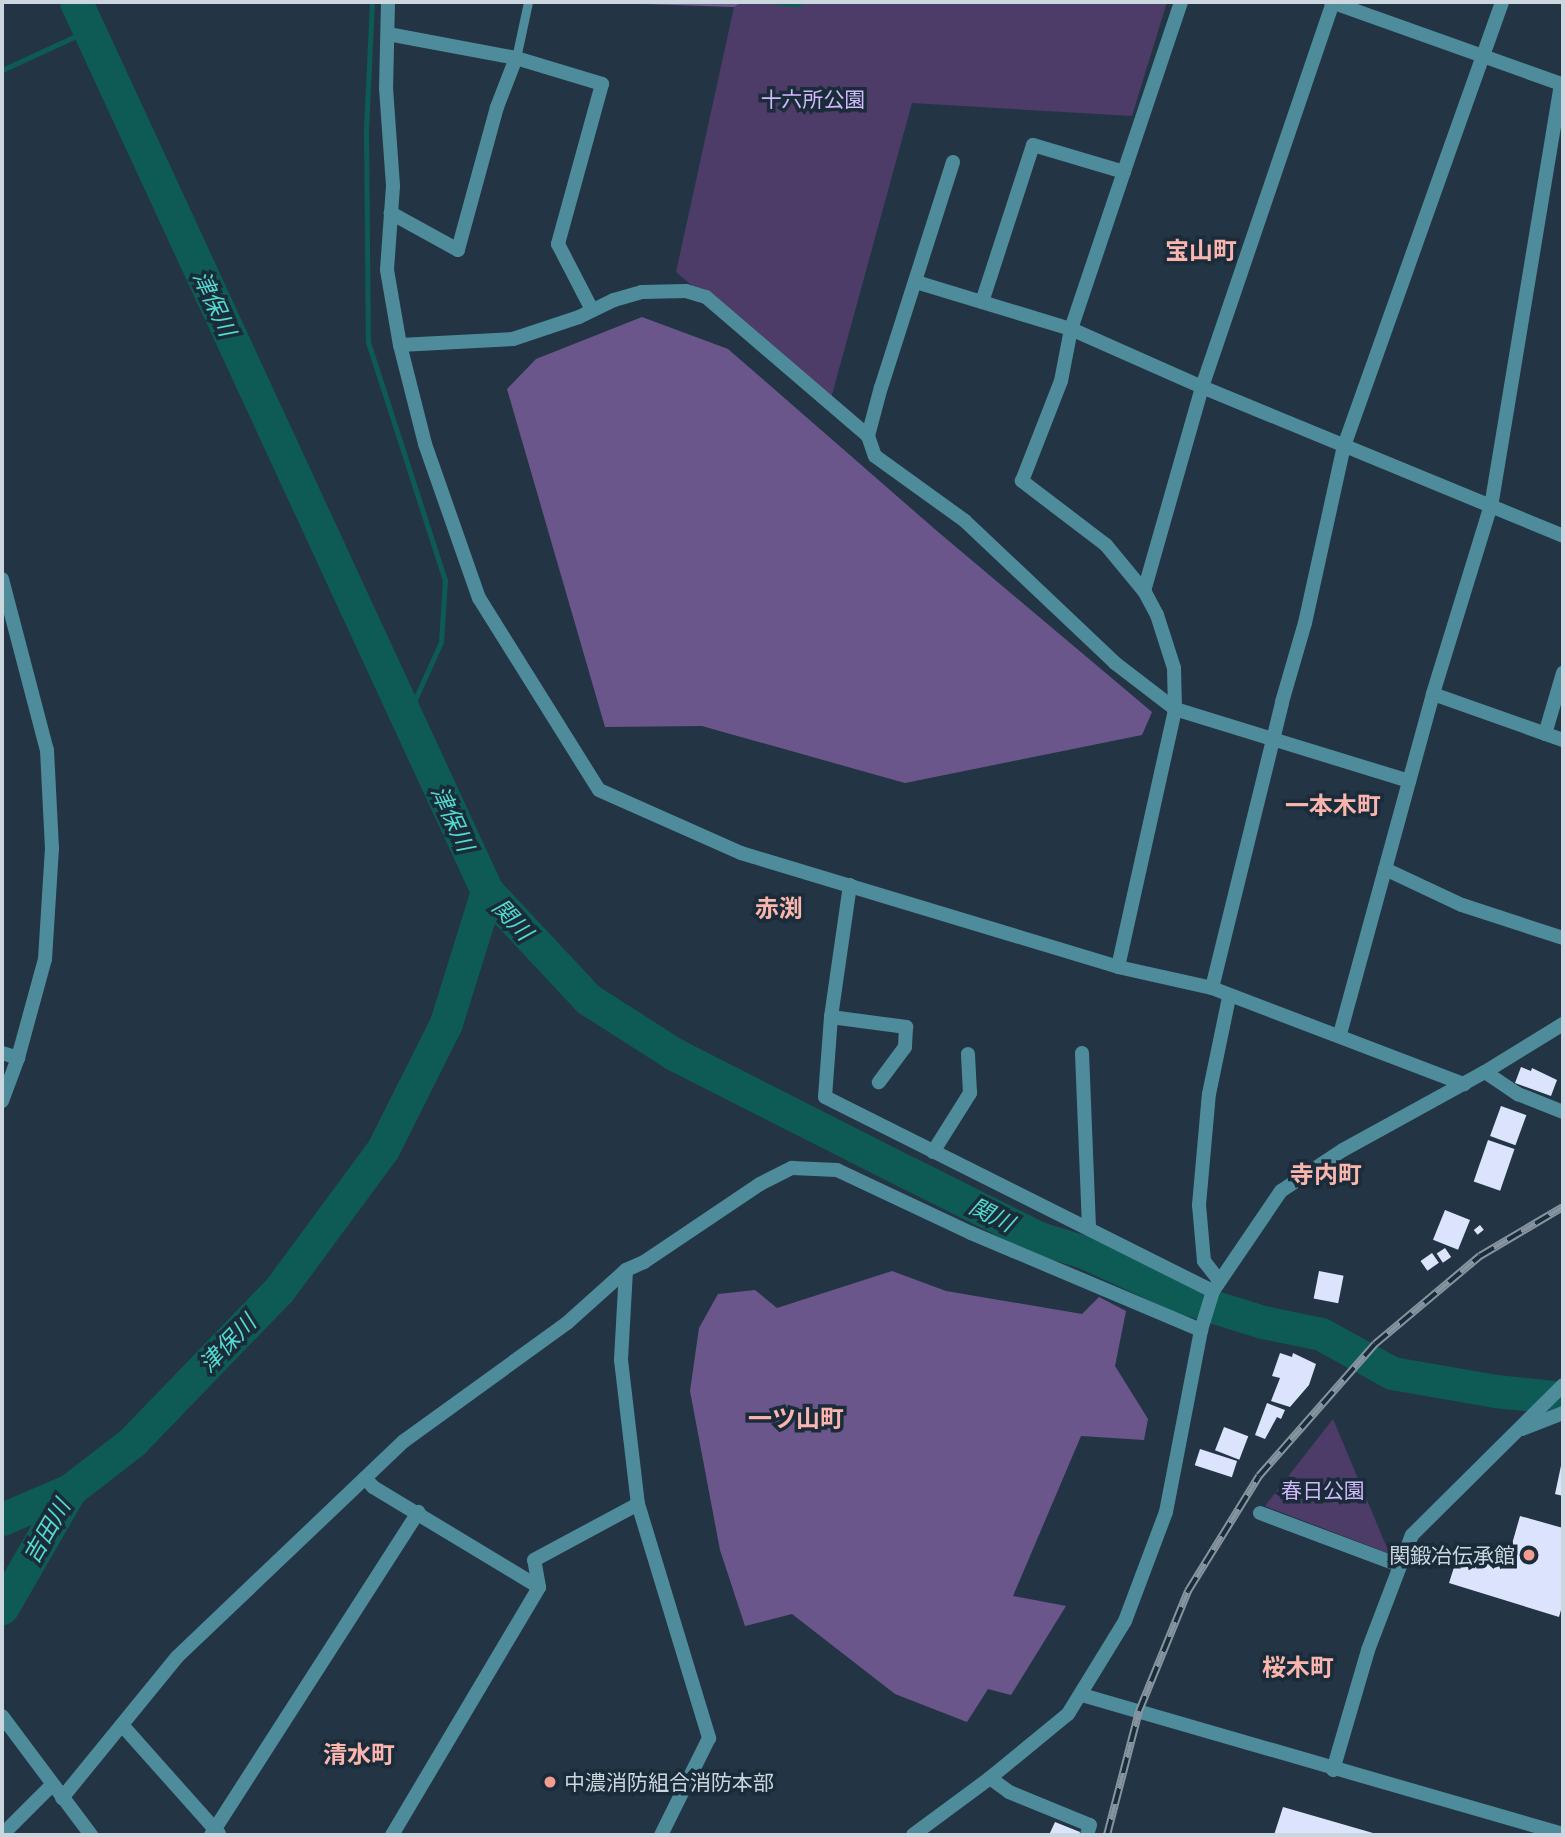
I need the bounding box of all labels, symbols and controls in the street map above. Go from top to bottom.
park label: 十六所公園 [761,86,865,112]
district label: 宝山町 [1165,236,1237,264]
water label: 津保川 [188,266,242,340]
water label: 津保川 [426,781,480,855]
district label: 一本木町 [1285,791,1381,819]
water label: 関川 [487,893,539,945]
district label: 赤渕 [755,894,803,922]
district label: 寺内町 [1290,1160,1362,1188]
water label: 関川 [965,1191,1019,1237]
water label: 津保川 [193,1309,261,1377]
district label: 一ツ山町 [748,1404,844,1432]
park label: 春日公園 [1281,1477,1365,1503]
water label: 吉田川 [17,1494,75,1568]
place label: 関鍛冶伝承館 [1389,1542,1515,1568]
marker: 関鍛冶伝承館 [1521,1547,1537,1563]
district label: 桜木町 [1262,1653,1334,1681]
district label: 清水町 [323,1740,395,1768]
place label: 中濃消防組合消防本部 [564,1769,774,1795]
marker: 中濃消防組合消防本部 [542,1774,558,1790]

